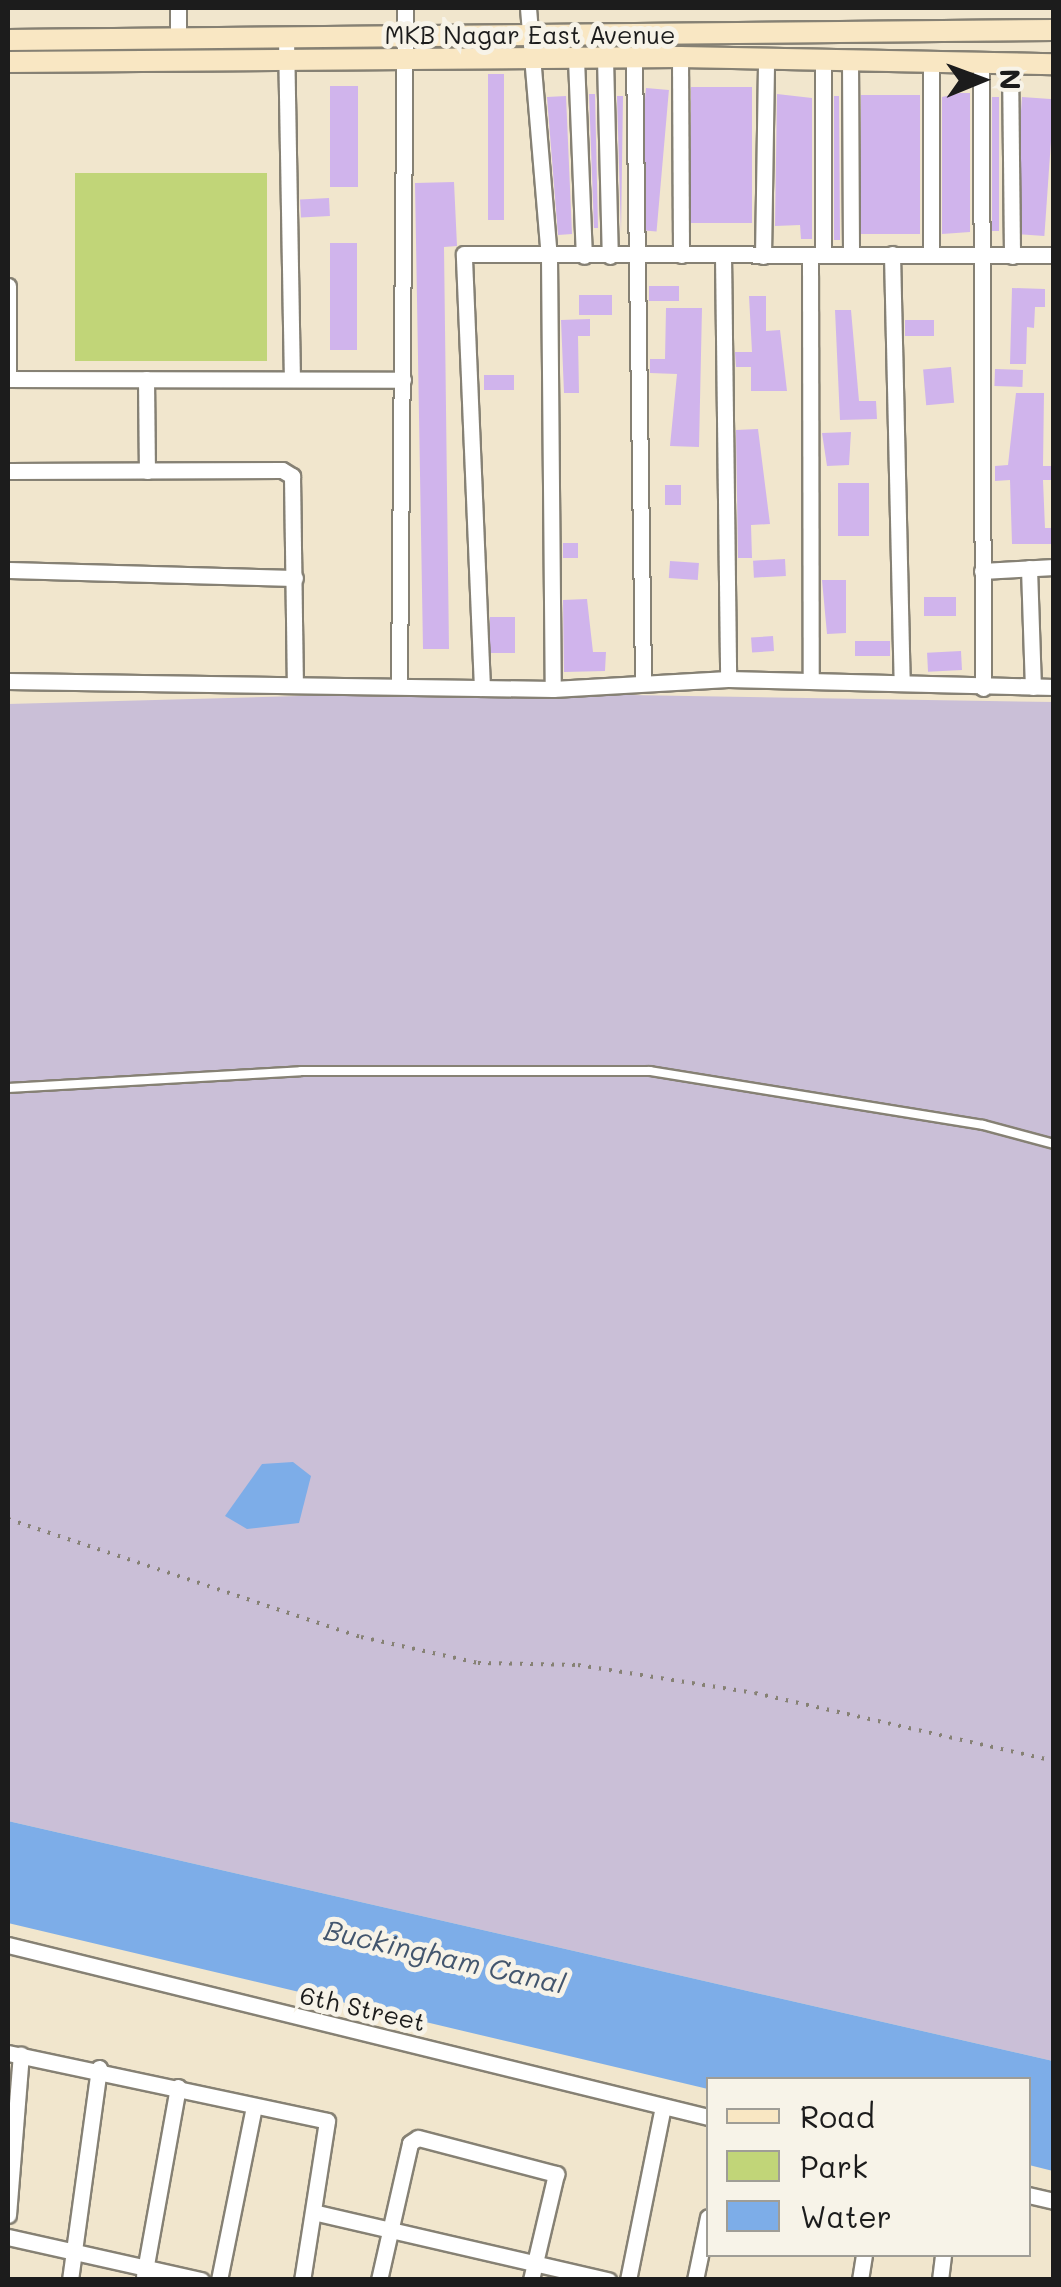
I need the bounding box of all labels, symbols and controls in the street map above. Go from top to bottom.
street label: MKB Nagar East Avenue [385,19,675,49]
north arrow [931,30,1031,130]
text: N [993,69,1029,90]
water label: Buckingham Canal [321,1912,569,2000]
street label: 6th Street [297,1979,429,2037]
legend [706,2077,1031,2257]
text: Road [800,2096,875,2136]
text: Park [800,2146,868,2186]
text: Water [800,2196,892,2236]

